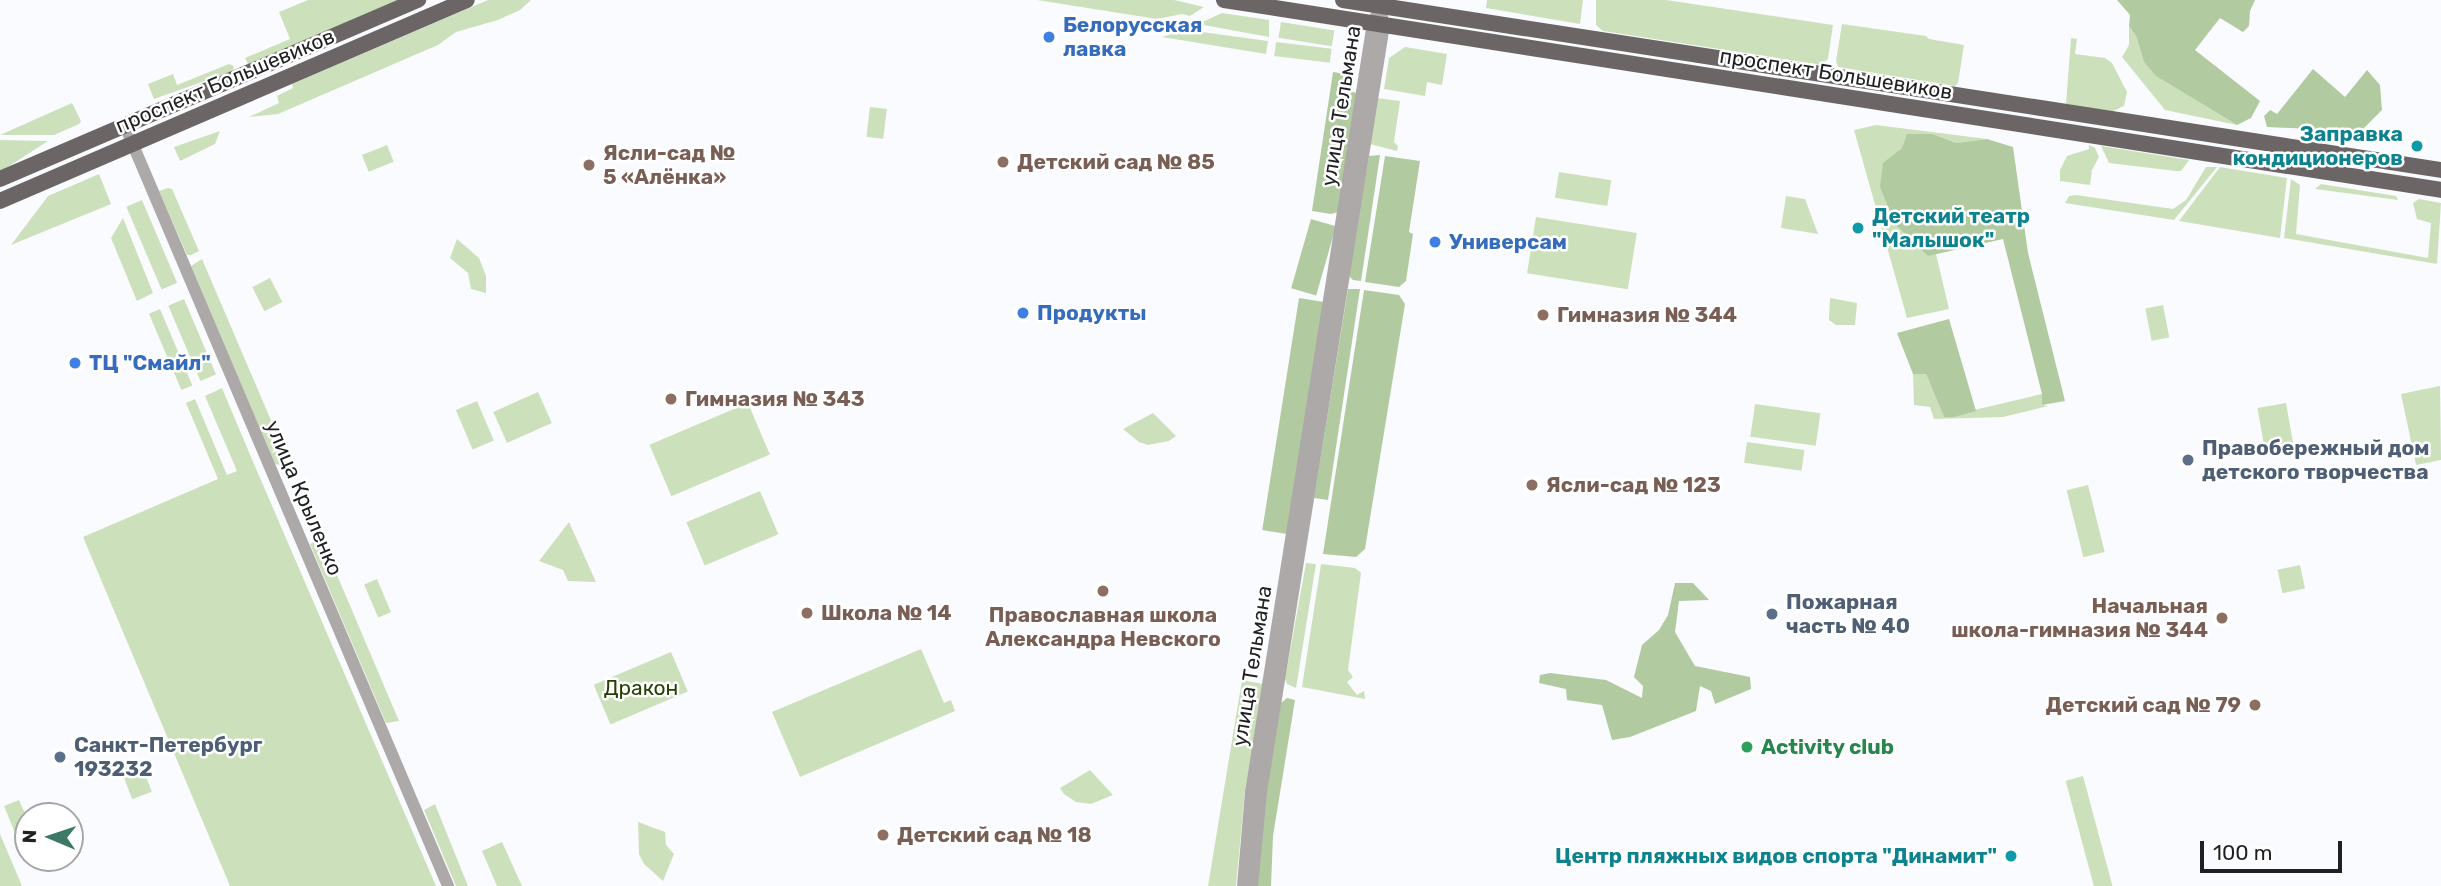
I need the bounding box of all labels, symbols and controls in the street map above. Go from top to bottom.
place label: Белорусская лавка [1063,12,1203,62]
street label: проспект Большевиков [112,23,338,139]
street label: улица Тельмана [1316,24,1366,188]
marker: Белорусская лавка [1041,29,1057,45]
street label: проспект Большевиков [1718,43,1954,105]
place label: Заправка кондиционеров [2233,121,2403,171]
marker: Заправка кондиционеров [2409,138,2425,154]
place label: Ясли-сад № 5 «Алёнка» [603,140,735,190]
place label: Детский сад № 85 [1017,149,1215,175]
marker: Детский сад № 85 [995,154,1011,170]
marker: Ясли-сад № 5 «Алёнка» [581,157,597,173]
place label: Детский театр "Малышок" [1872,203,2030,253]
marker: Детский театр "Малышок" [1850,220,1866,236]
place label: Универсам [1449,229,1567,255]
marker: Универсам [1427,234,1443,250]
place label: Продукты [1037,300,1146,326]
place label: Гимназия № 344 [1557,302,1737,328]
marker: Продукты [1015,305,1031,321]
marker: Гимназия № 344 [1535,307,1551,323]
place label: ТЦ "Смайл" [89,350,211,376]
marker: ТЦ "Смайл" [67,355,83,371]
place label: Гимназия № 343 [685,386,865,412]
marker: Гимназия № 343 [663,391,679,407]
street label: улица Крыленко [260,417,348,579]
place label: Правобережный дом детского творчества [2202,435,2429,485]
marker: Правобережный дом детского творчества [2180,452,2196,468]
place label: Ясли-сад № 123 [1546,472,1721,498]
marker: Ясли-сад № 123 [1524,477,1540,493]
marker: Православная школа Александра Невского [1095,583,1111,599]
street label: улица Тельмана [1227,584,1277,748]
place label: Пожарная часть № 40 [1786,589,1910,639]
place label: Начальная школа-гимназия № 344 [1951,593,2208,643]
place label: Школа № 14 [821,600,952,626]
place label: Православная школа Александра Невского [985,602,1221,652]
marker: Школа № 14 [799,605,815,621]
marker: Пожарная часть № 40 [1764,606,1780,622]
marker: Начальная школа-гимназия № 344 [2214,610,2230,626]
park label: Дракон [604,675,678,701]
place label: Детский сад № 79 [2046,692,2241,718]
marker: Детский сад № 79 [2247,697,2263,713]
place label: Санкт-Петербург 193232 [74,732,262,782]
place label: Activity club [1761,734,1895,760]
marker: Activity club [1739,739,1755,755]
marker: Санкт-Петербург 193232 [52,749,68,765]
north arrow [14,802,84,872]
place label: Детский сад № 18 [897,822,1092,848]
scale bar [2203,826,2345,870]
marker: Детский сад № 18 [875,827,891,843]
text: N [18,829,41,844]
text: 100 m [2213,840,2272,865]
place label: Центр пляжных видов спорта "Динамит" [1555,843,1997,869]
marker: Центр пляжных видов спорта "Динамит" [2003,848,2019,864]

